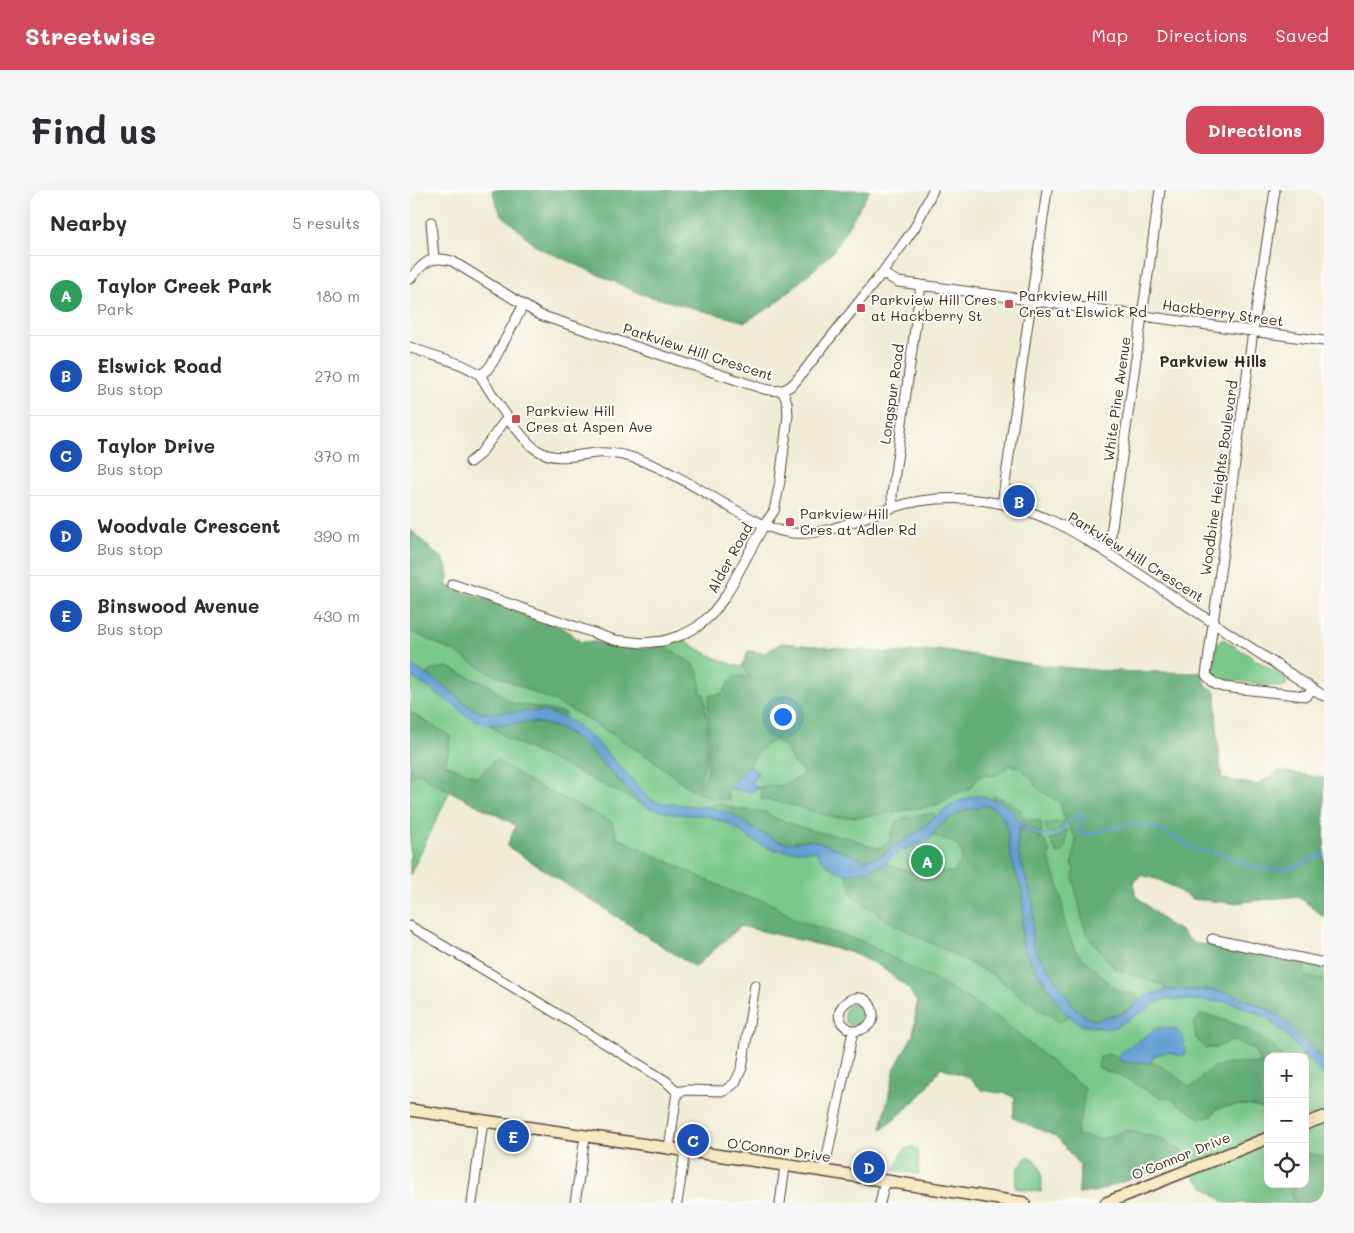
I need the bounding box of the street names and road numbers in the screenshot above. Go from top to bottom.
street label: Hackberry Street [1161,295,1285,330]
street label: Parkview Hill Crescent [621,318,776,385]
street label: White Pine Avenue [1098,335,1135,463]
street label: Longspur Road [875,342,908,445]
street label: Woodbine Heights Boulevard [1195,379,1242,577]
street label: Parkview Hill Crescent [1065,507,1208,606]
street label: Alder Road [703,519,757,596]
street label: O'Connor Drive [1129,1127,1233,1184]
street label: O'Connor Drive [726,1133,832,1166]

